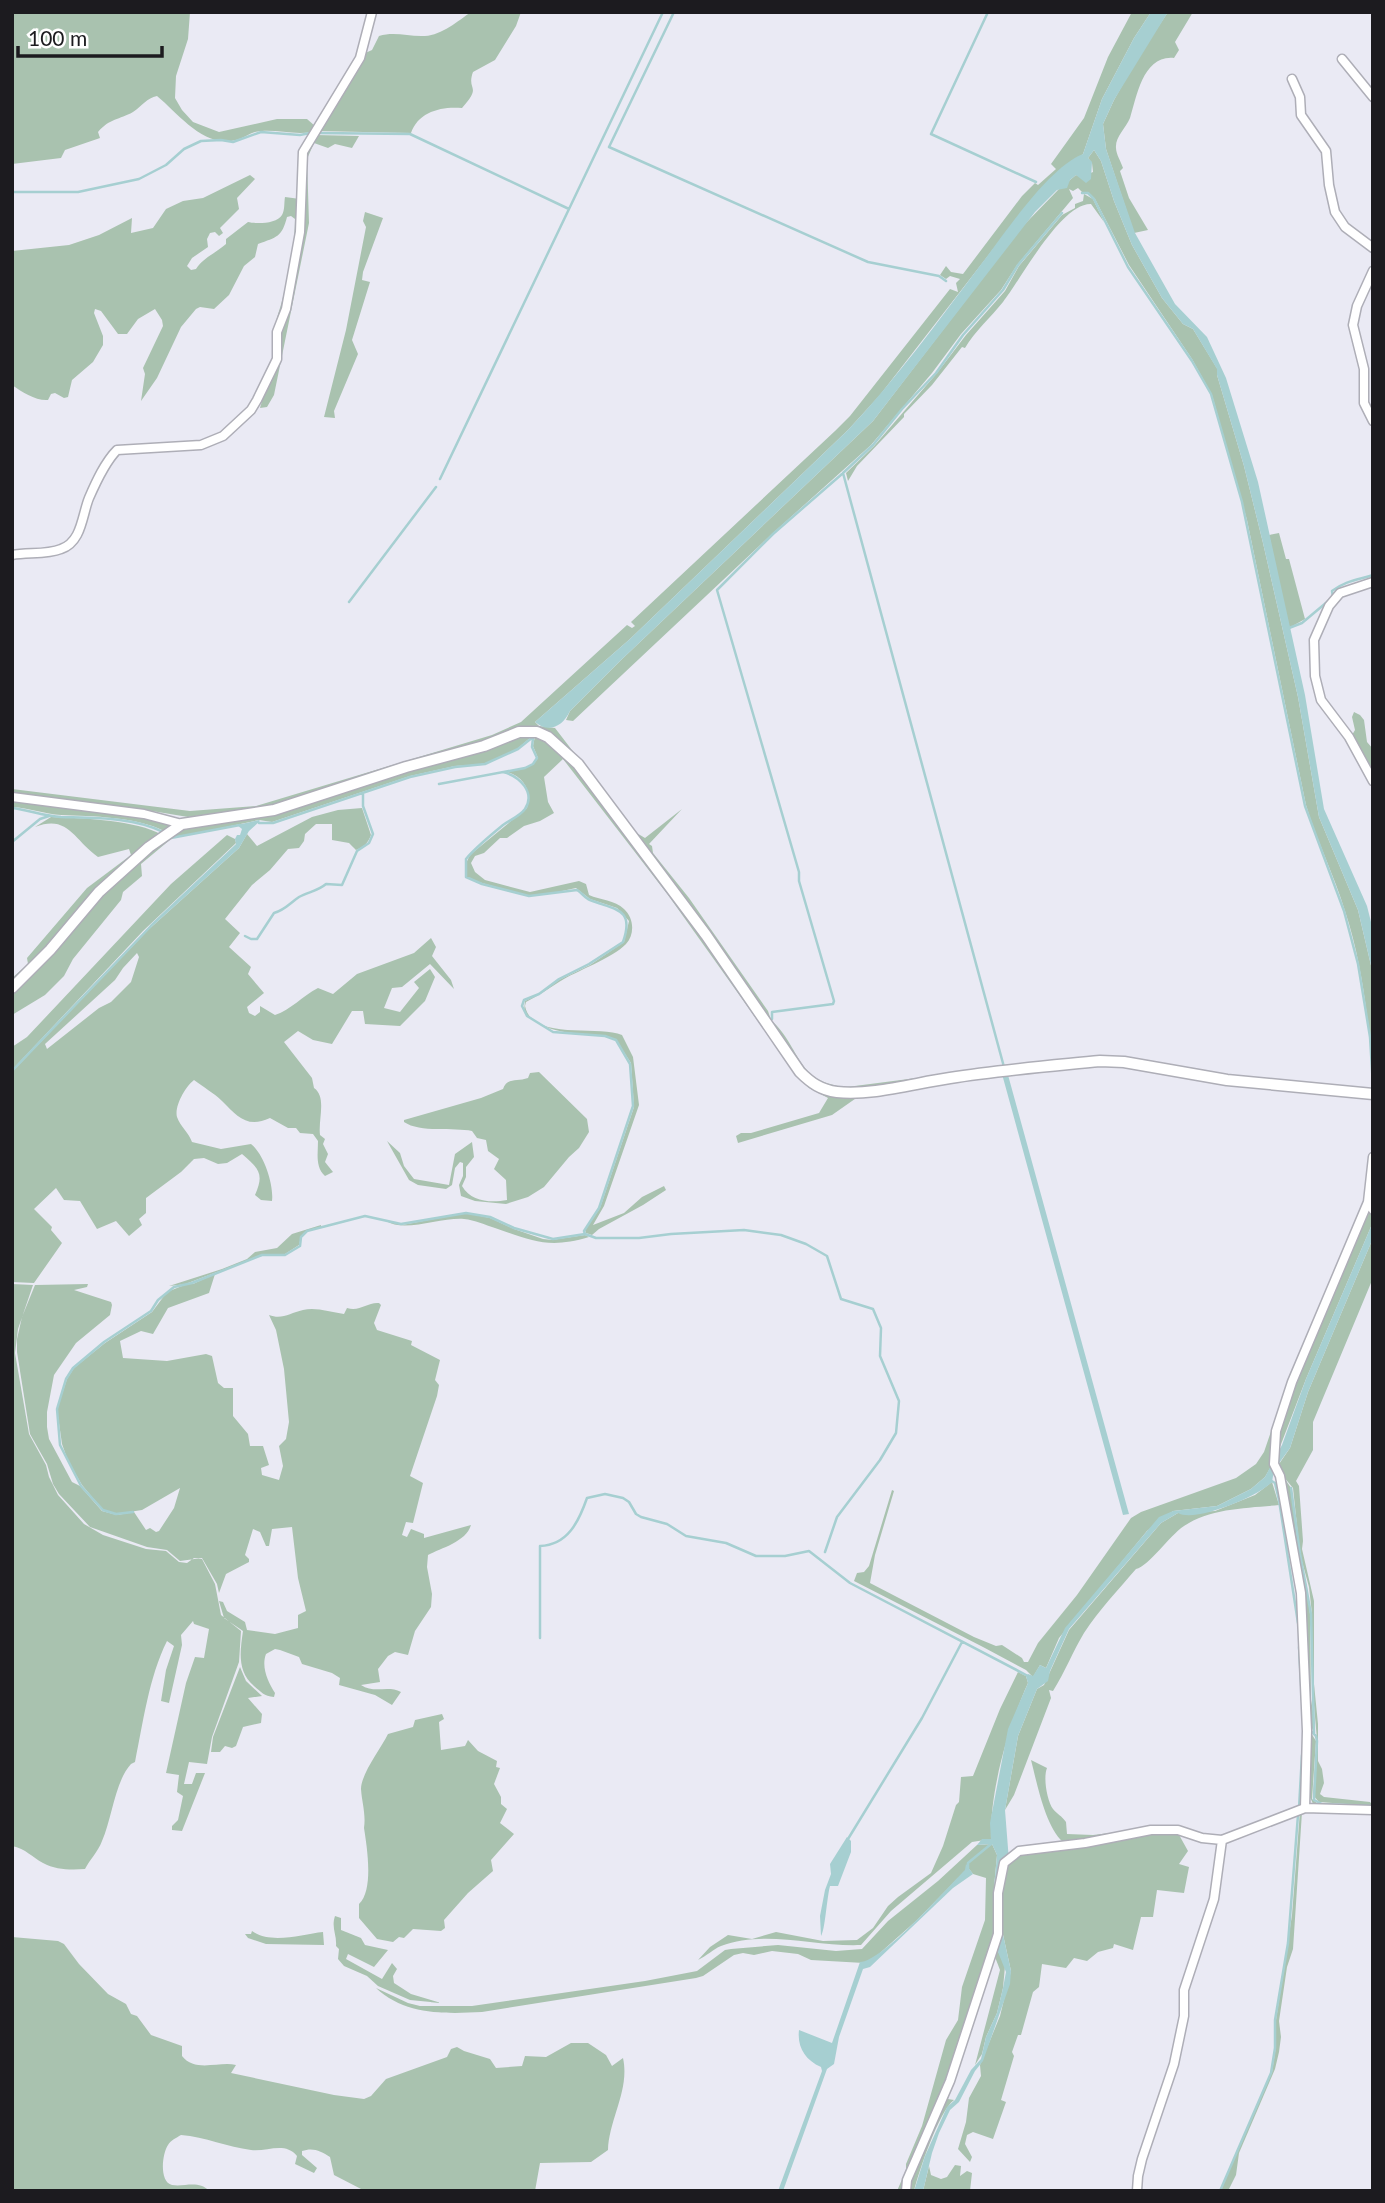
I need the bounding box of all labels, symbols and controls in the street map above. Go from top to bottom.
scale bar [18,14,161,58]
text: 100 m [28,25,87,50]

